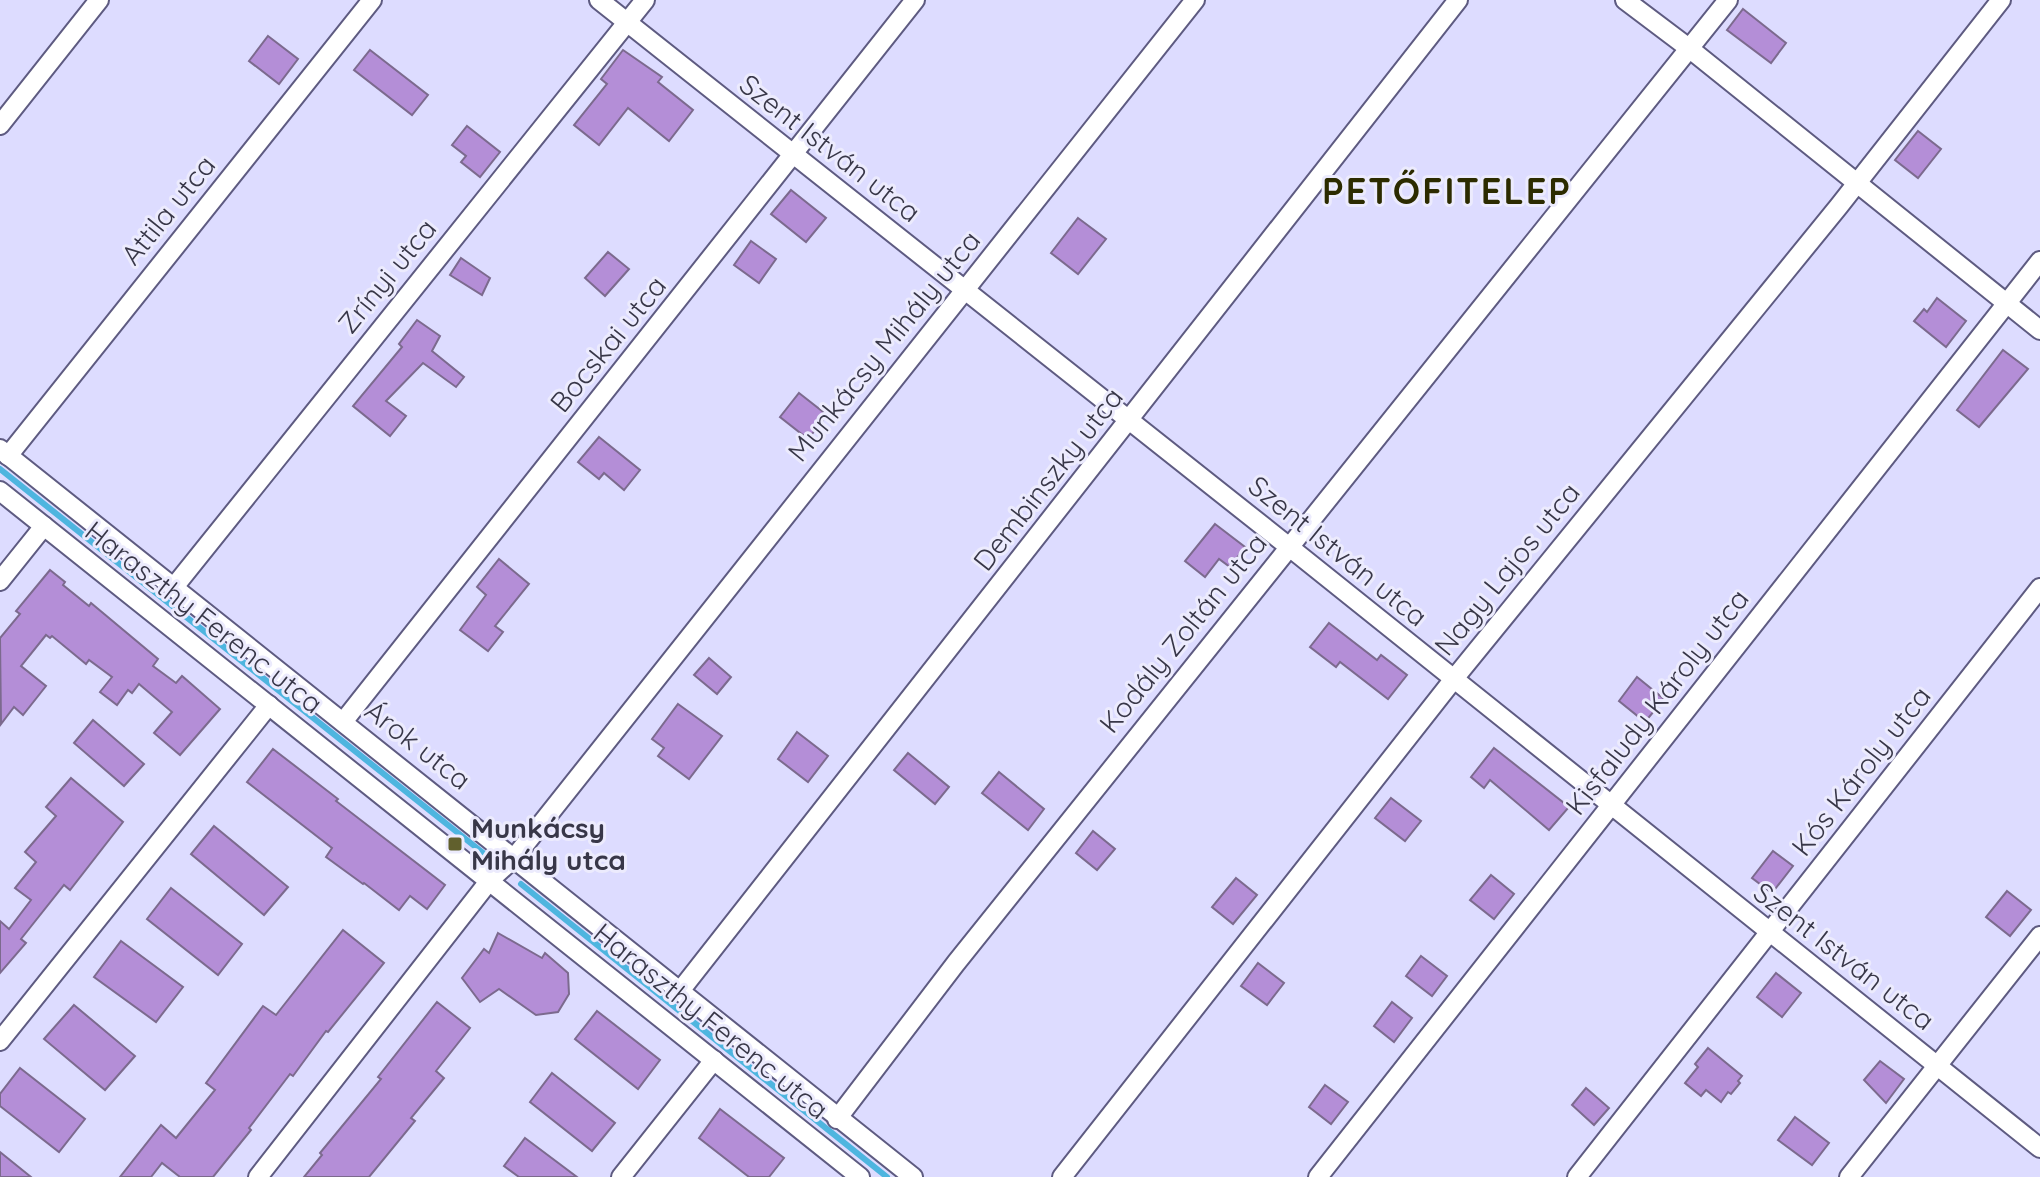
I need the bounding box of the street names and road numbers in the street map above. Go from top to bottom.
street label: Szent István utca [733,66,928,229]
street label: Attila utca [113,148,222,272]
street label: Zrínyi utca [330,211,443,340]
street label: Munkácsy Mihály utca [780,223,987,468]
street label: Bocskai utca [542,269,673,419]
street label: Dembinszky utca [965,380,1130,577]
street label: Szent István utca [1242,468,1435,633]
street label: Nagy Lajos utca [1426,475,1587,662]
street label: Haraszthy Ferenc utca [78,513,330,720]
street label: Kodály Zoltán utca [1091,526,1274,740]
street label: Kisfaludy Károly utca [1558,582,1756,822]
street label: Kós Károly utca [1783,679,1938,863]
street label: Árok utca [358,692,478,797]
street label: Szent István utca [1747,874,1942,1037]
street label: Haraszthy Ferenc utca [587,915,836,1126]

